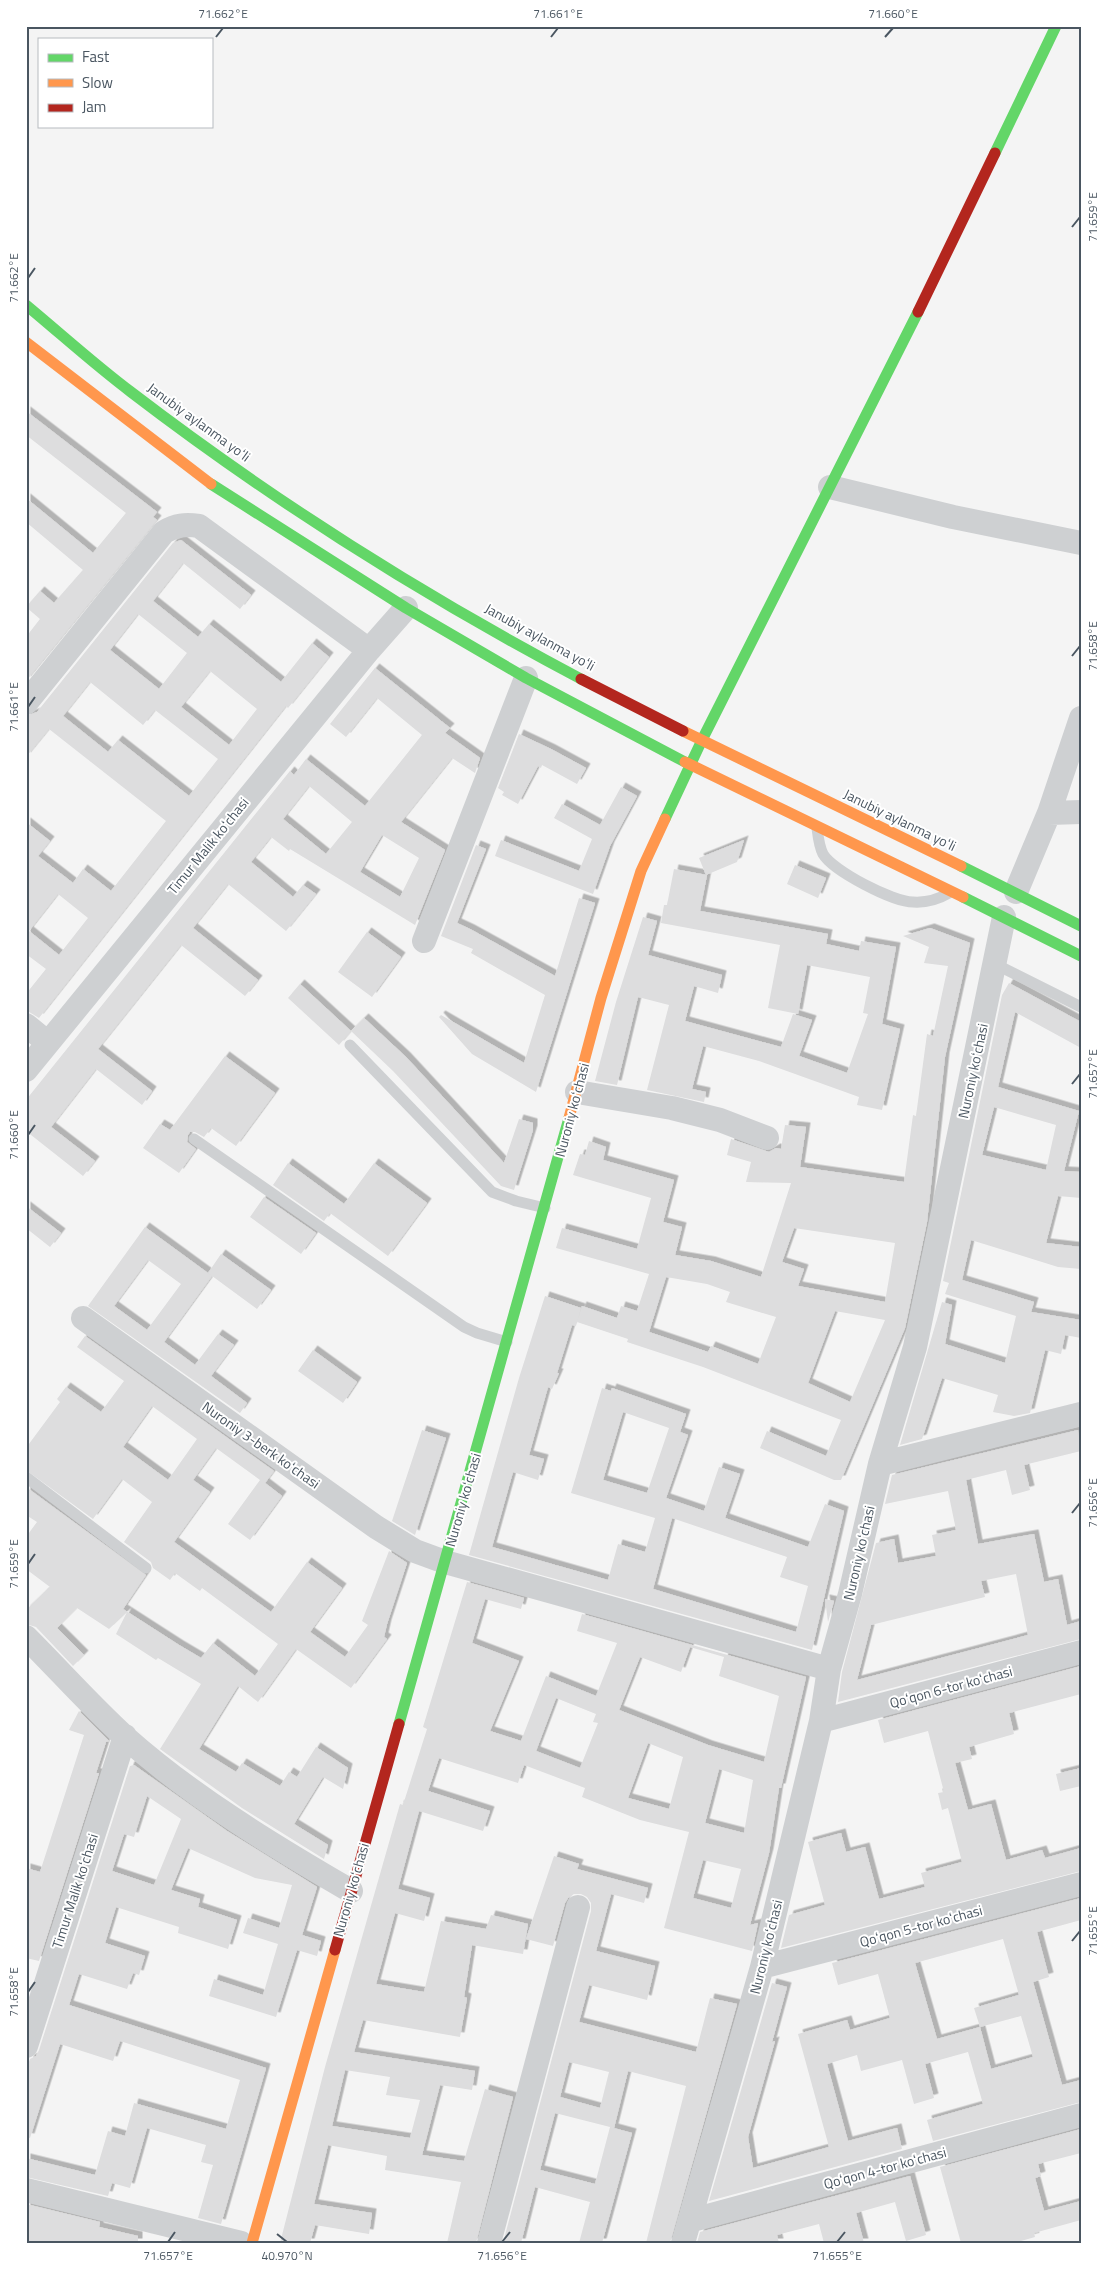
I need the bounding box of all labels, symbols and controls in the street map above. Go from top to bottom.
text: 71.662°E [198,4,248,23]
text: 71.661°E [533,4,583,23]
text: 71.660°E [868,4,918,23]
legend [38,38,212,128]
text: Fast [82,45,110,68]
text: Slow [82,71,113,94]
text: Jam [82,95,106,118]
text: 71.659°E [1083,192,1102,242]
text: 71.662°E [4,253,23,303]
street label: Janubiy aylanma yoʻli [143,377,255,466]
street label: Janubiy aylanma yoʻli [481,598,599,676]
text: 71.658°E [1083,621,1102,671]
text: 71.661°E [4,682,23,732]
street label: Janubiy aylanma yoʻli [840,783,960,856]
street label: Timur Malik koʻchasi [162,793,253,899]
street label: Nuroniy koʻchasi [952,1021,993,1120]
text: 71.657°E [1083,1049,1102,1099]
street label: Nuroniy koʻchasi [549,1060,594,1159]
text: 71.660°E [4,1110,23,1160]
street label: Nuroniy 3-berk koʻchasi [198,1396,325,1493]
street label: Nuroniy koʻchasi [439,1451,486,1549]
text: 71.656°E [1083,1478,1102,1528]
street label: Nuroniy koʻchasi [837,1503,880,1602]
text: 71.659°E [4,1539,23,1589]
street label: Qoʻqon 6-tor koʻchasi [887,1660,1015,1713]
street label: Timur Malik koʻchasi [46,1831,103,1951]
street label: Nuroniy koʻchasi [327,1841,374,1939]
street label: Nuroniy koʻchasi [744,1897,787,1996]
street label: Qoʻqon 5-tor koʻchasi [857,1899,985,1952]
text: 71.655°E [1083,1906,1102,1956]
text: 71.658°E [4,1967,23,2017]
street label: Qoʻqon 4-tor koʻchasi [821,2141,949,2194]
text: 71.657°E [143,2246,193,2265]
text: 40.970°N [261,2246,313,2265]
text: 71.656°E [477,2246,527,2265]
text: 71.655°E [812,2246,862,2265]

